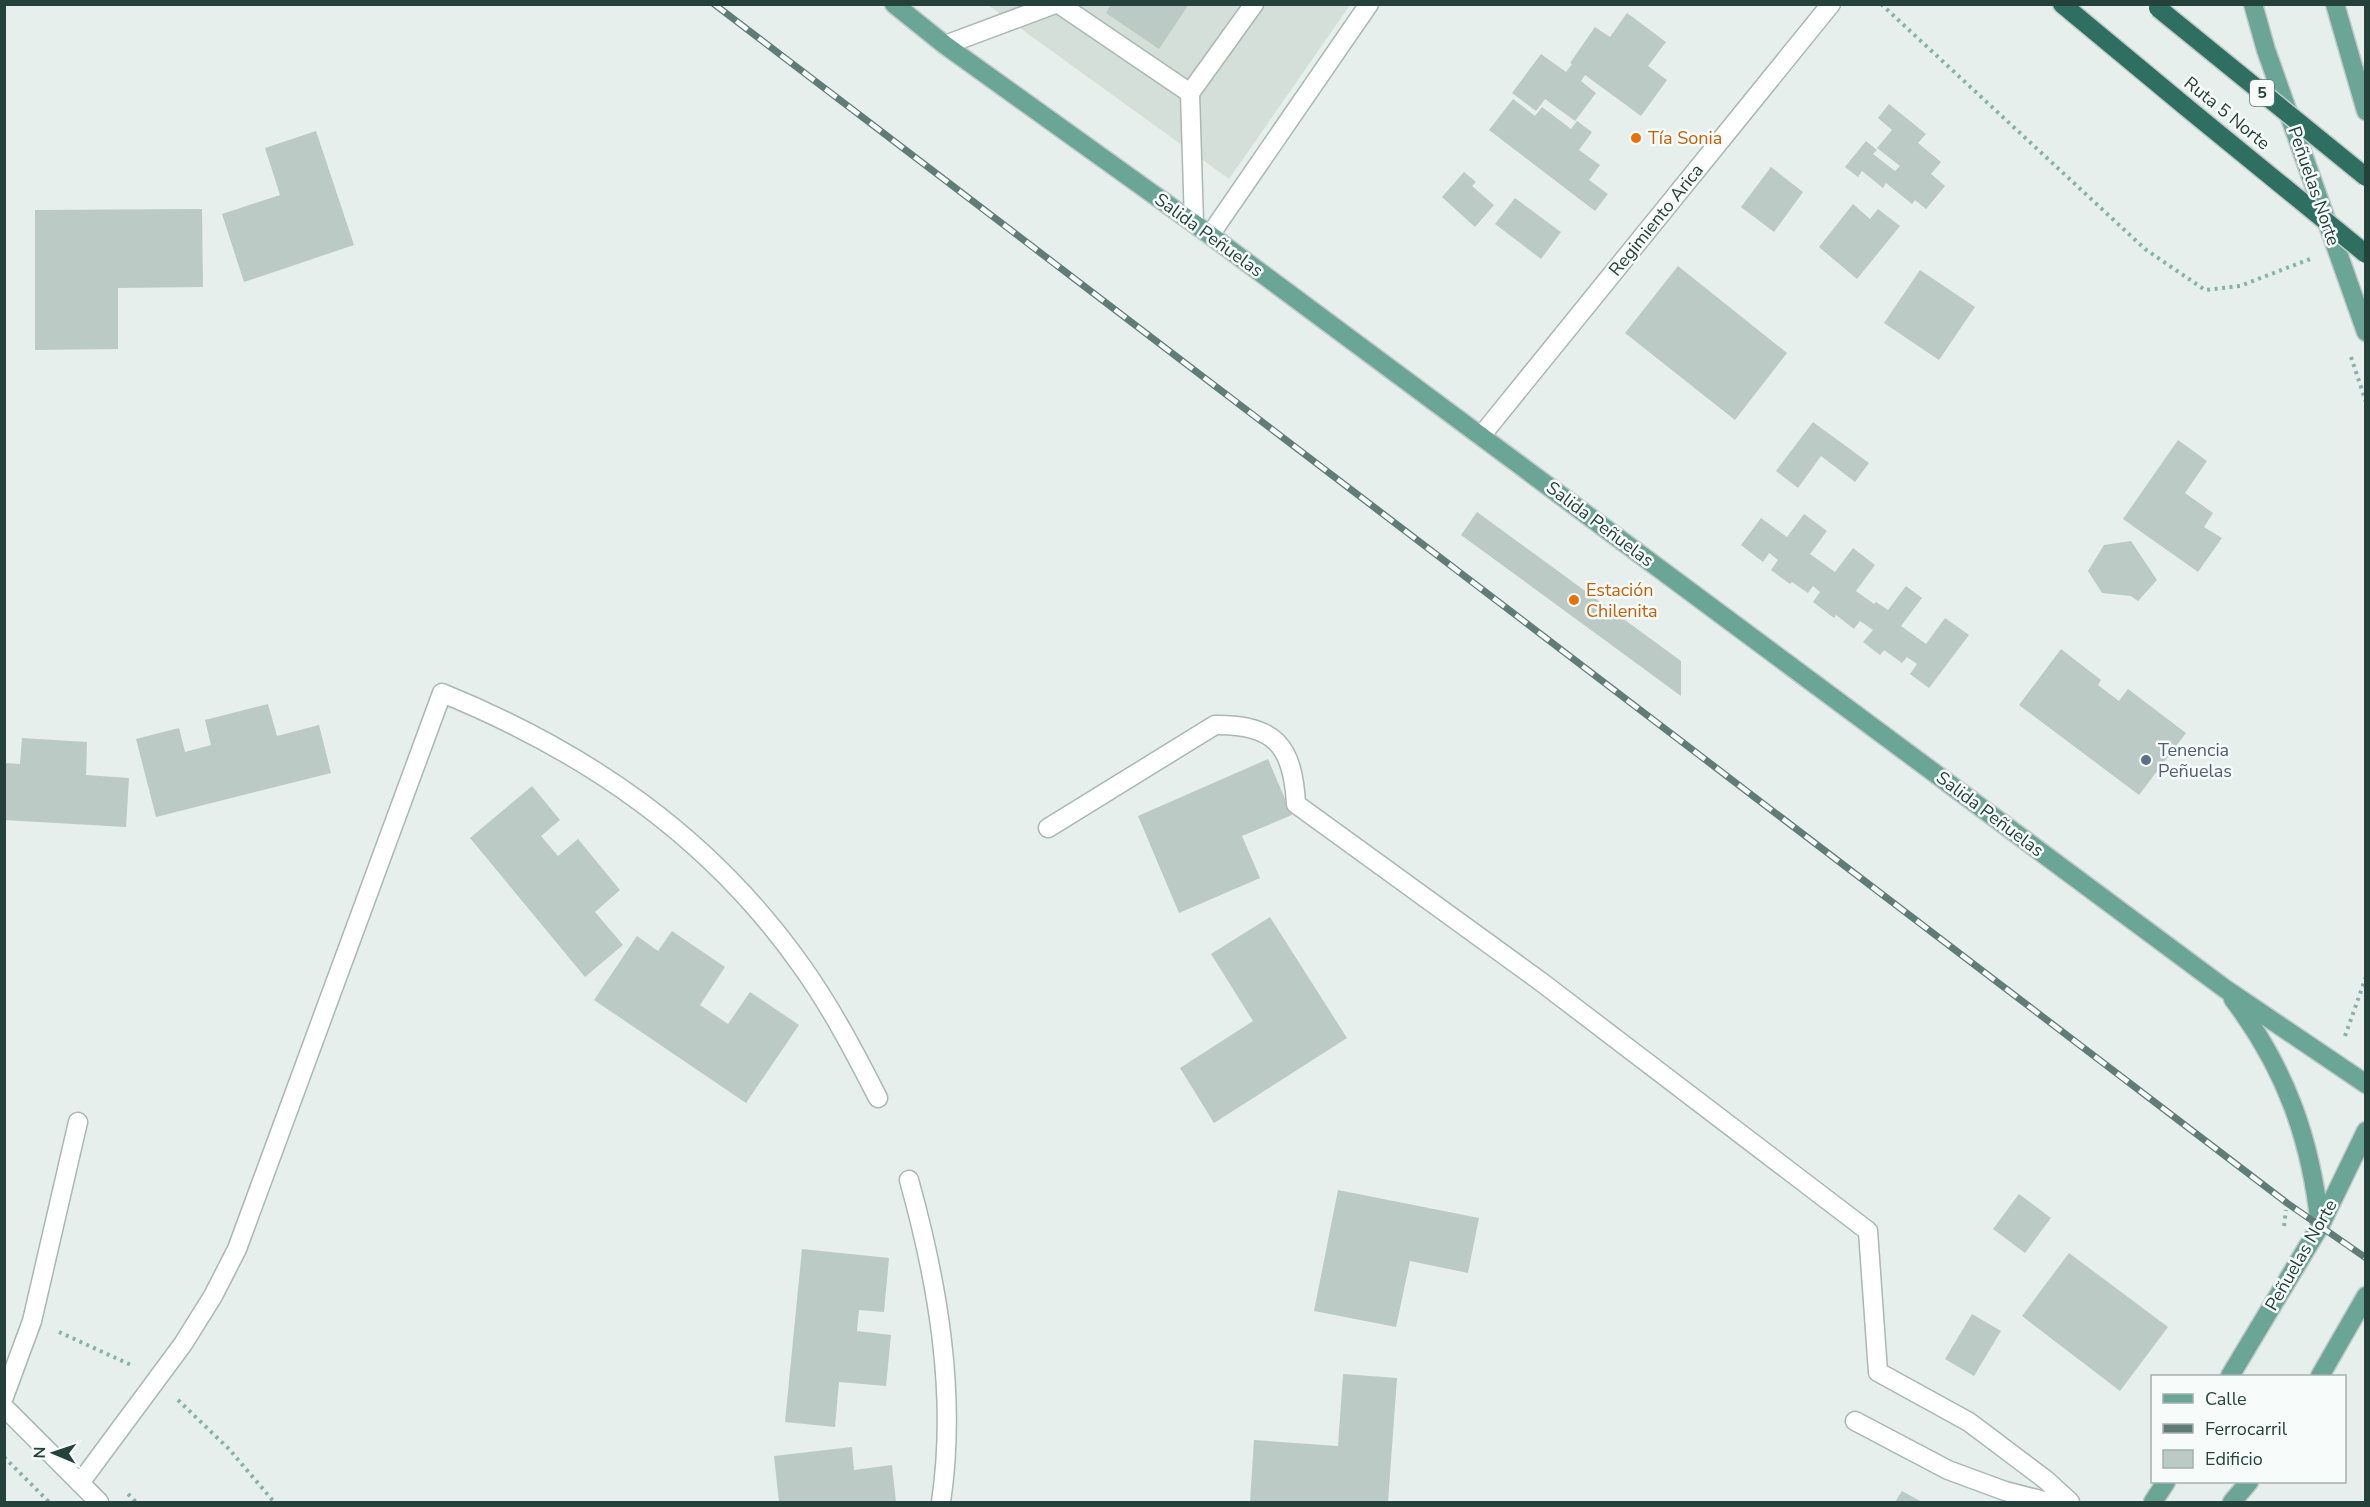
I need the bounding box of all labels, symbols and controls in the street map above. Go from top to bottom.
street label: Ruta 5 Norte [2179,71,2275,155]
road number: 5 [2250,80,2274,106]
street label: Peñuelas Norte [2282,123,2346,249]
place label: Tía Sonia [1648,126,1722,150]
marker: Tía Sonia [1629,131,1643,145]
street label: Regimiento Arica [1603,159,1709,281]
street label: Salida Peñuelas [1150,187,1268,283]
street label: Salida Peñuelas [1541,476,1659,572]
place label: Estación Chilenita [1586,578,1658,623]
marker: Estación Chilenita [1567,593,1581,607]
place label: Tenencia Peñuelas [2158,738,2232,783]
marker: Tenencia Peñuelas [2139,753,2153,767]
street label: Salida Peñuelas [1931,766,2049,862]
street label: Peñuelas Norte [2259,1195,2343,1315]
legend [2151,1375,2346,1483]
text: Calle [2205,1387,2247,1411]
text: Ferrocarril [2205,1417,2288,1441]
north arrow [24,1423,84,1483]
text: N [29,1446,51,1459]
text: Edificio [2205,1447,2263,1471]

